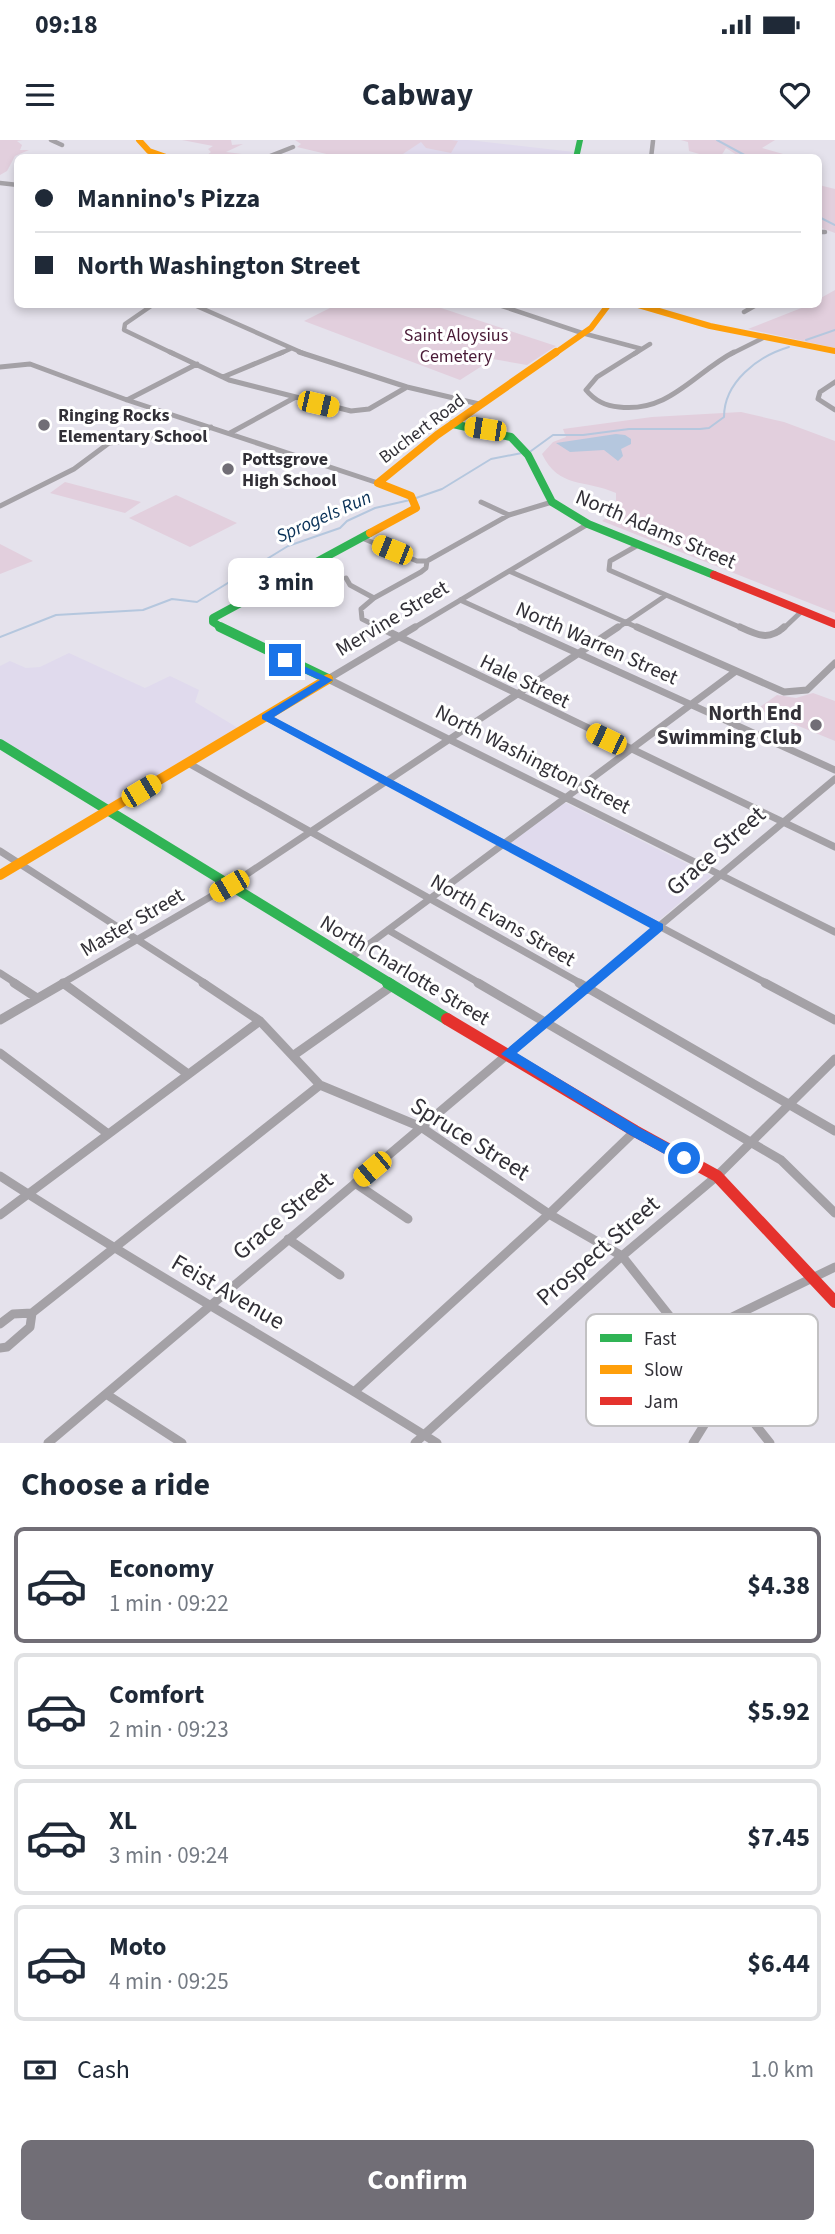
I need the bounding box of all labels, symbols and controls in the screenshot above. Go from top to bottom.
text: 09:18 [35,6,98,43]
text: Cabway [362,72,473,118]
icon: menu [21,76,59,114]
icon: heart [776,76,814,114]
text: Mannino's Pizza [77,180,260,217]
text: North Washington Street [77,247,360,284]
park label: Saint Aloysius Cemetery [404,323,508,369]
street label: Buchert Road [374,388,470,470]
car [296,389,341,419]
place label: Ringing Rocks Elementary School [58,403,208,449]
car [463,415,508,443]
marker: Ringing Rocks Elementary School [36,417,52,433]
place label: Pottsgrove High School [242,447,336,493]
marker: Pottsgrove High School [220,461,236,477]
street label: North Adams Street [571,482,741,576]
water label: Sprogels Run [272,484,376,550]
car [369,532,416,568]
callout: 3 min [227,559,343,608]
text: 3 min [258,566,314,599]
street label: Mervine Street [330,572,454,664]
street label: North Warren Street [511,594,683,692]
route end [269,644,301,676]
street label: Hale Street [475,646,575,716]
street label: North Washington Street [430,697,636,821]
place label: North End Swimming Club [657,698,802,752]
marker: North End Swimming Club [808,717,824,733]
car [583,720,630,758]
car [118,771,165,811]
street label: Grace Street [659,798,773,904]
car [206,866,253,906]
street label: North Evans Street [425,866,581,974]
street label: Master Street [74,880,190,964]
street label: North Charlotte Street [314,907,496,1033]
street label: Spruce Street [404,1088,536,1190]
route start [668,1142,700,1174]
car [350,1147,395,1191]
street label: Grace Street [225,1163,341,1269]
street label: Prospect Street [529,1187,667,1315]
street label: Feist Avenue [165,1245,291,1339]
legend [586,1314,818,1426]
text: Fast [644,1326,677,1353]
text: Slow [644,1357,683,1384]
text: Jam [644,1389,678,1416]
text: Choose a ride [21,1462,210,1508]
text: Economy [109,1550,214,1587]
icon: car [25,1554,88,1617]
text: $4.38 [747,1567,810,1604]
text: 1 min · 09:22 [109,1587,229,1620]
text: Comfort [109,1676,204,1713]
icon: car [25,1680,88,1743]
text: $5.92 [747,1693,810,1730]
text: 2 min · 09:23 [109,1713,229,1746]
text: XL [109,1802,137,1839]
icon: car [25,1806,88,1869]
text: $7.45 [747,1819,810,1856]
text: 3 min · 09:24 [109,1839,229,1872]
text: Moto [109,1928,166,1965]
icon: car [25,1932,88,1995]
text: $6.44 [747,1945,810,1982]
text: 4 min · 09:25 [109,1965,229,1998]
icon: cash [21,2051,59,2089]
text: Cash [77,2051,130,2088]
text: 1.0 km [750,2053,814,2086]
button: Confirm [21,2140,814,2220]

